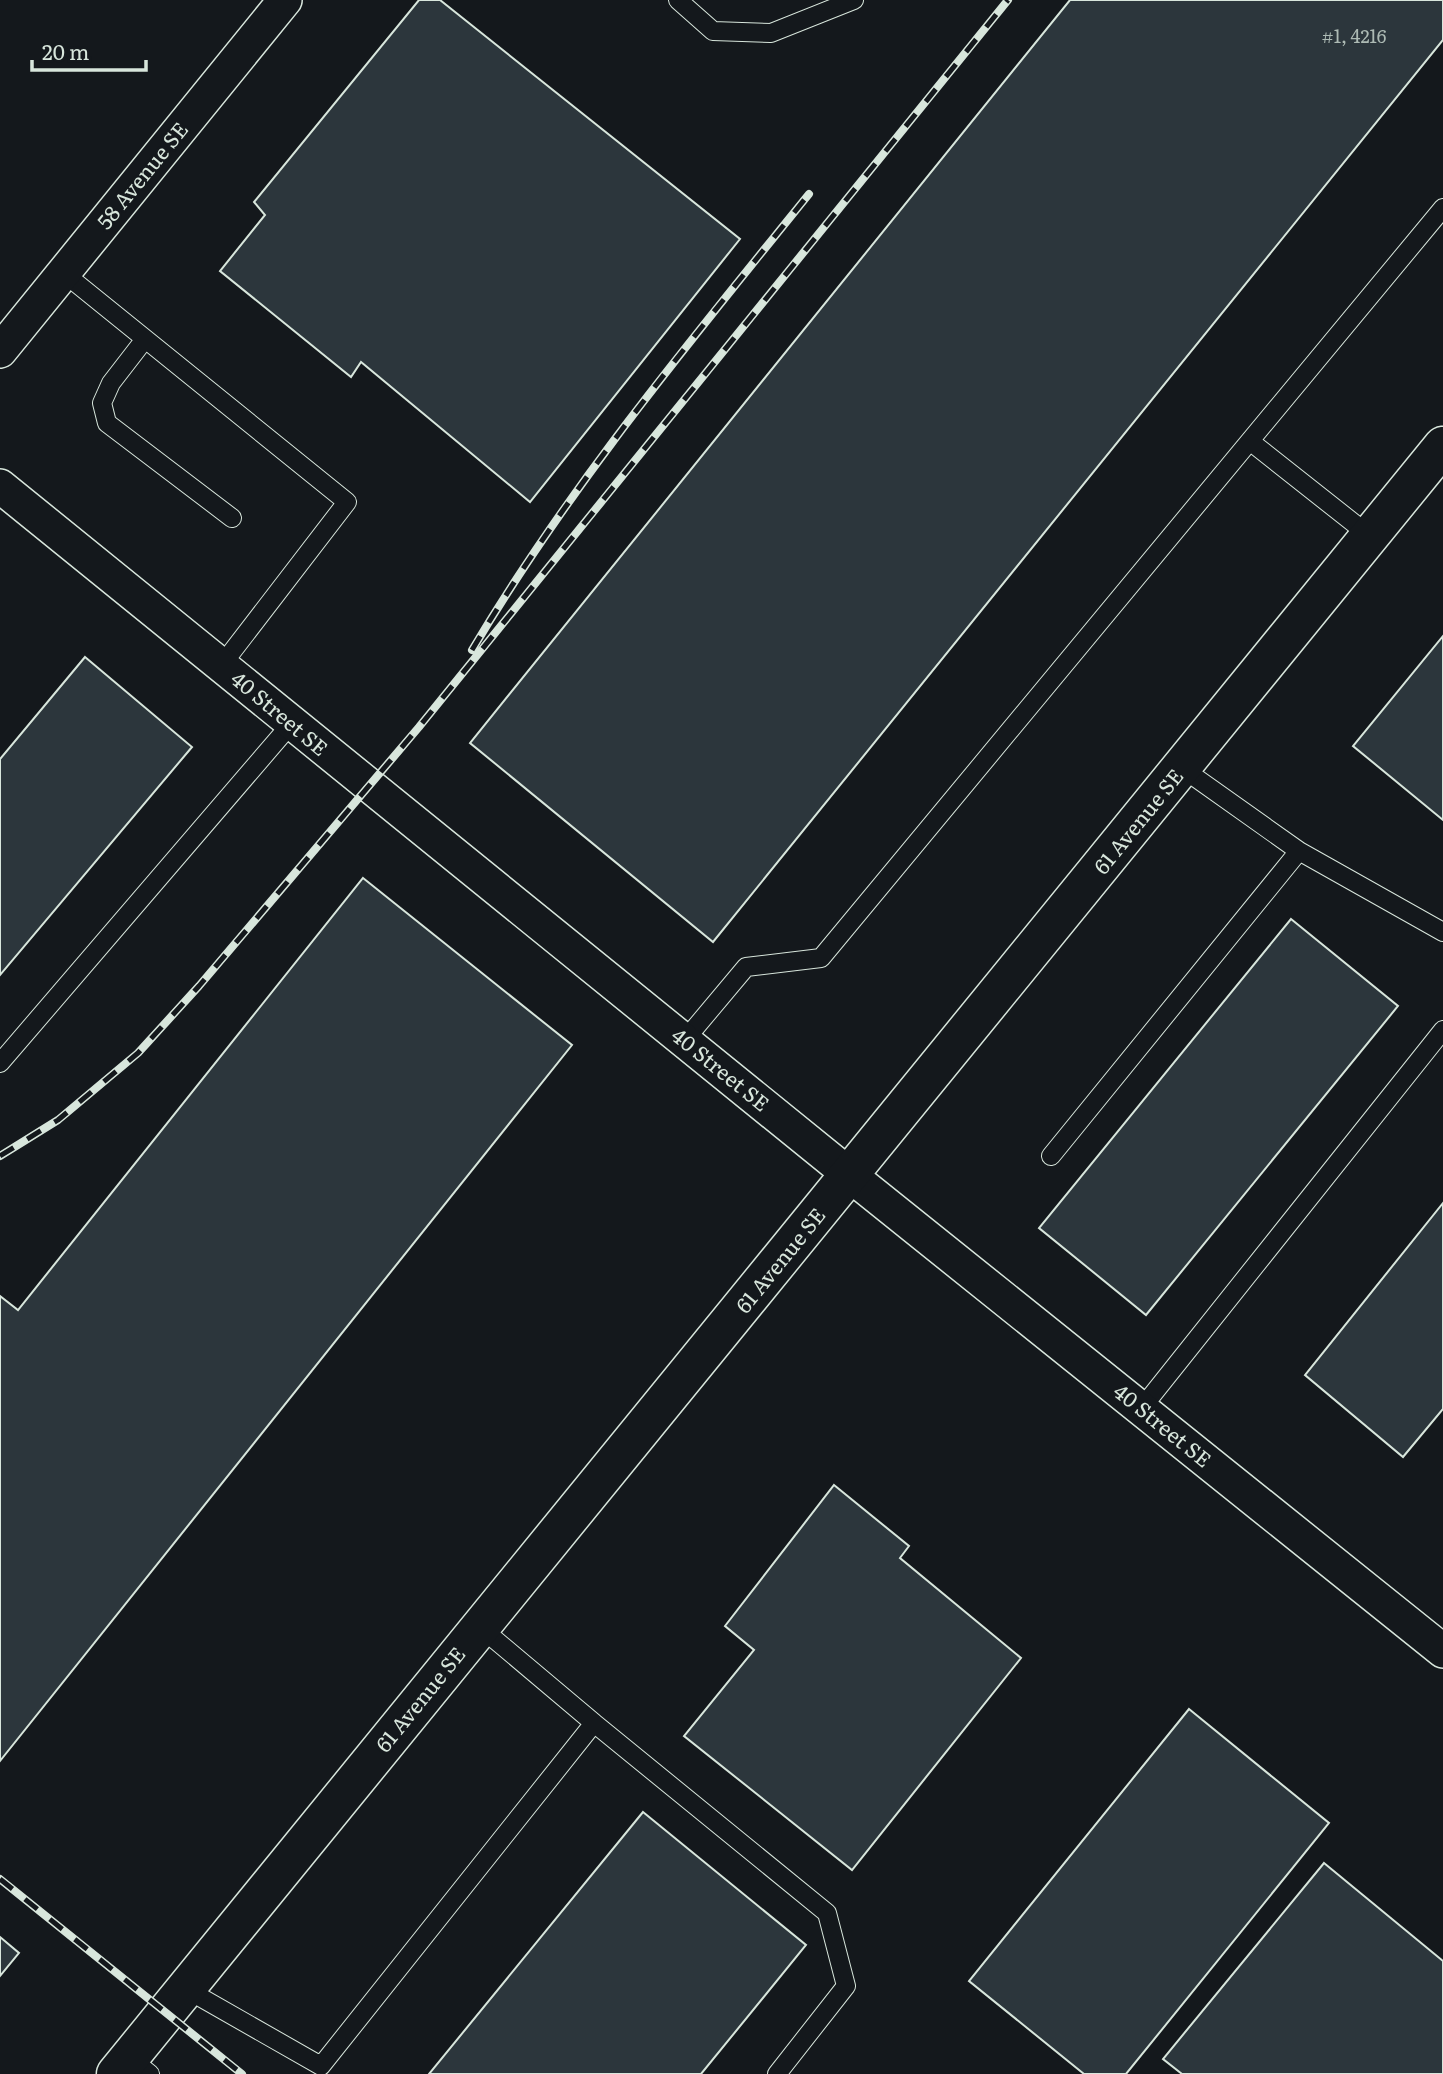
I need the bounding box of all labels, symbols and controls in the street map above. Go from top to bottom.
house number: #1, 4216 [1322,22,1387,49]
scale bar [32,28,145,72]
text: 20 m [42,35,89,66]
street label: 58 Avenue SE [88,114,194,235]
street label: 40 Street SE [225,662,336,762]
street label: 61 Avenue SE [1085,761,1189,880]
street label: 40 Street SE [666,1019,777,1117]
street label: 61 Avenue SE [727,1200,831,1319]
street label: 40 Street SE [1108,1375,1219,1473]
street label: 61 Avenue SE [367,1639,471,1758]

